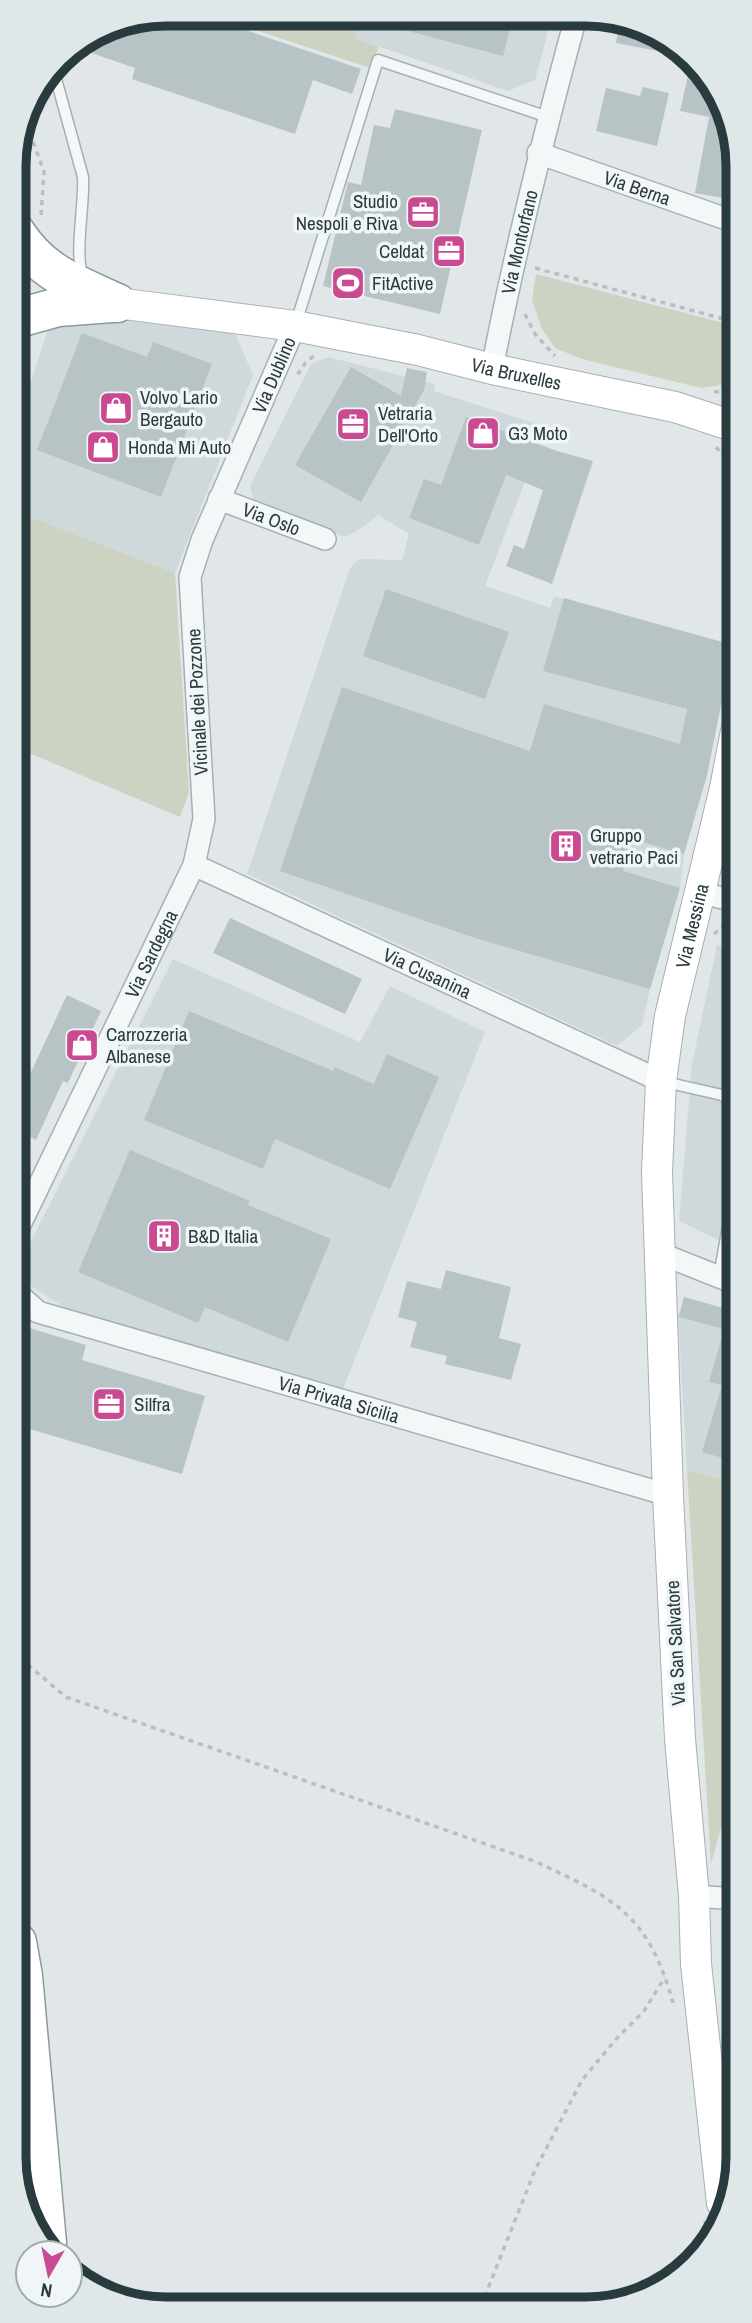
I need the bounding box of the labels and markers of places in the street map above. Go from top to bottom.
place label: Studio Nespoli e Riva [296,188,398,236]
office icon: Studio Nespoli e Riva [404,193,442,231]
office icon: Celdat [430,232,468,270]
place label: Celdat [379,238,425,264]
sports icon: FitActive [329,264,367,302]
place label: FitActive [372,270,433,296]
place label: Volvo Lario Bergauto [140,384,218,432]
shop icon: Volvo Lario Bergauto [97,389,135,427]
place label: Vetraria Dell'Orto [378,400,438,448]
office icon: Vetraria Dell'Orto [334,405,372,443]
shop icon: G3 Moto [464,414,502,452]
place label: G3 Moto [508,420,568,446]
shop icon: Honda Mi Auto [84,428,122,466]
place label: Honda Mi Auto [128,434,231,460]
place label: Gruppo vetrario Paci [590,822,678,870]
building icon: Gruppo vetrario Paci [547,827,585,865]
place label: Carrozzeria Albanese [105,1021,188,1069]
shop icon: Carrozzeria Albanese [63,1026,101,1064]
building icon: B&D Italia [145,1217,183,1255]
place label: B&D Italia [188,1223,258,1249]
office icon: Silfra [90,1385,128,1423]
place label: Silfra [134,1391,171,1417]

